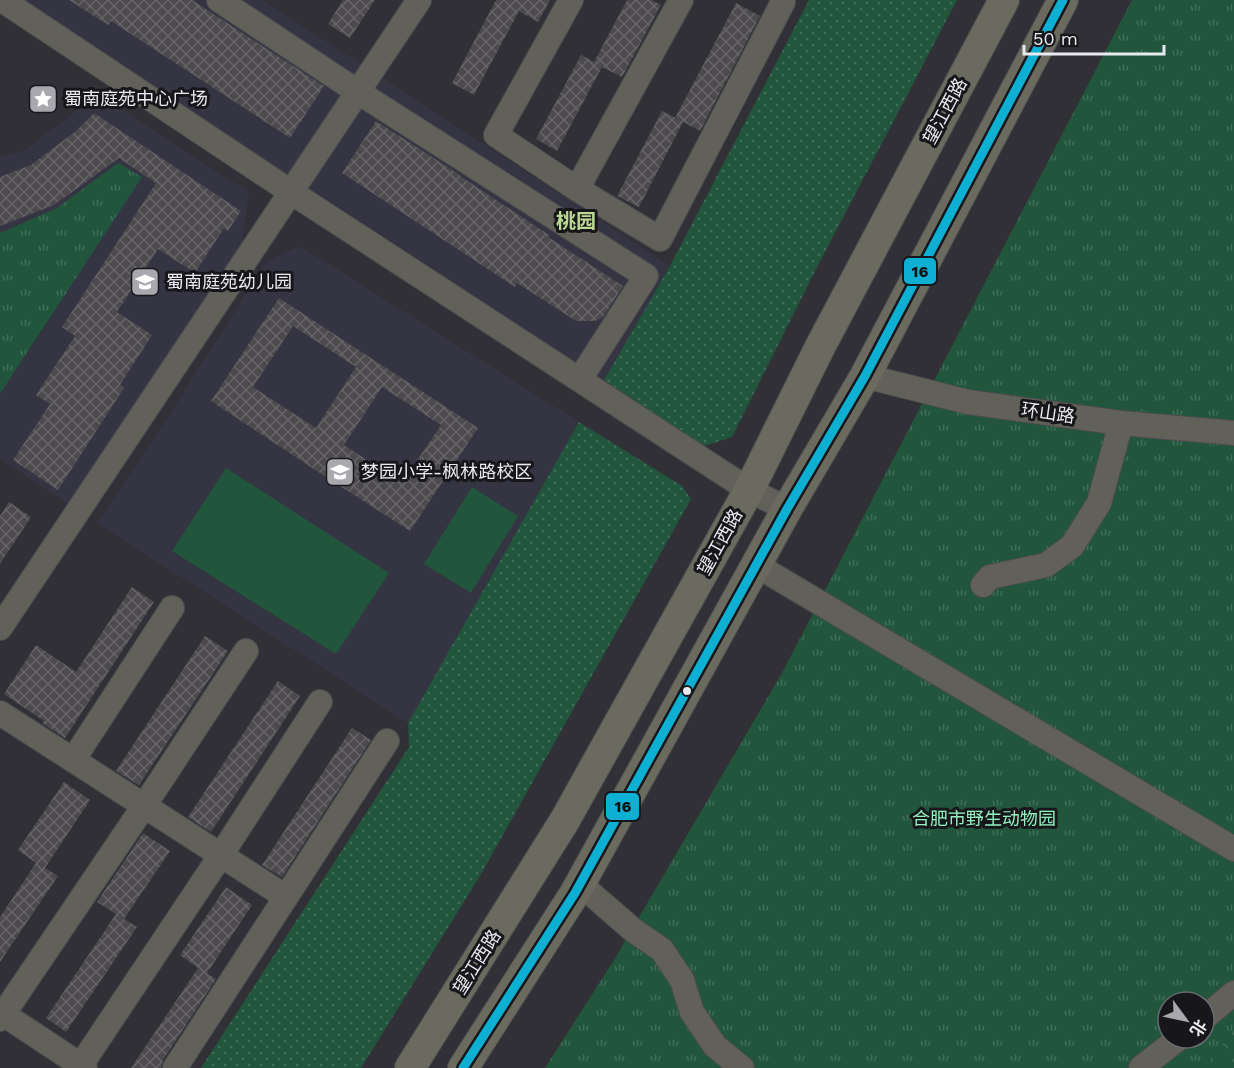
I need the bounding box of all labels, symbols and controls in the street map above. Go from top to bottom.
scale bar [1024,18,1164,56]
text: 50 m [1033,28,1078,49]
street label: 望江西路 [918,74,971,147]
place icon: 蜀南庭苑中心广场 [27,83,59,115]
place label: 蜀南庭苑中心广场 [64,88,208,109]
district label: 桃园 [556,209,596,233]
line badge: 16 [903,257,937,285]
text: 16 [912,262,929,281]
school or university icon: 蜀南庭苑幼儿园 [129,266,161,298]
place label: 蜀南庭苑幼儿园 [166,271,292,292]
street label: 环山路 [1020,398,1076,427]
school or university icon: 梦园小学-枫林路校区 [324,456,356,488]
place label: 梦园小学-枫林路校区 [361,461,532,482]
street label: 望江西路 [693,505,746,578]
unlabelled marker [681,685,693,697]
line badge: 16 [605,792,640,821]
text: 16 [615,797,632,816]
park label: 合肥市野生动物园 [912,808,1056,829]
street label: 望江西路 [449,926,505,998]
north arrow [1156,990,1216,1050]
text: 北 [1186,1016,1210,1040]

